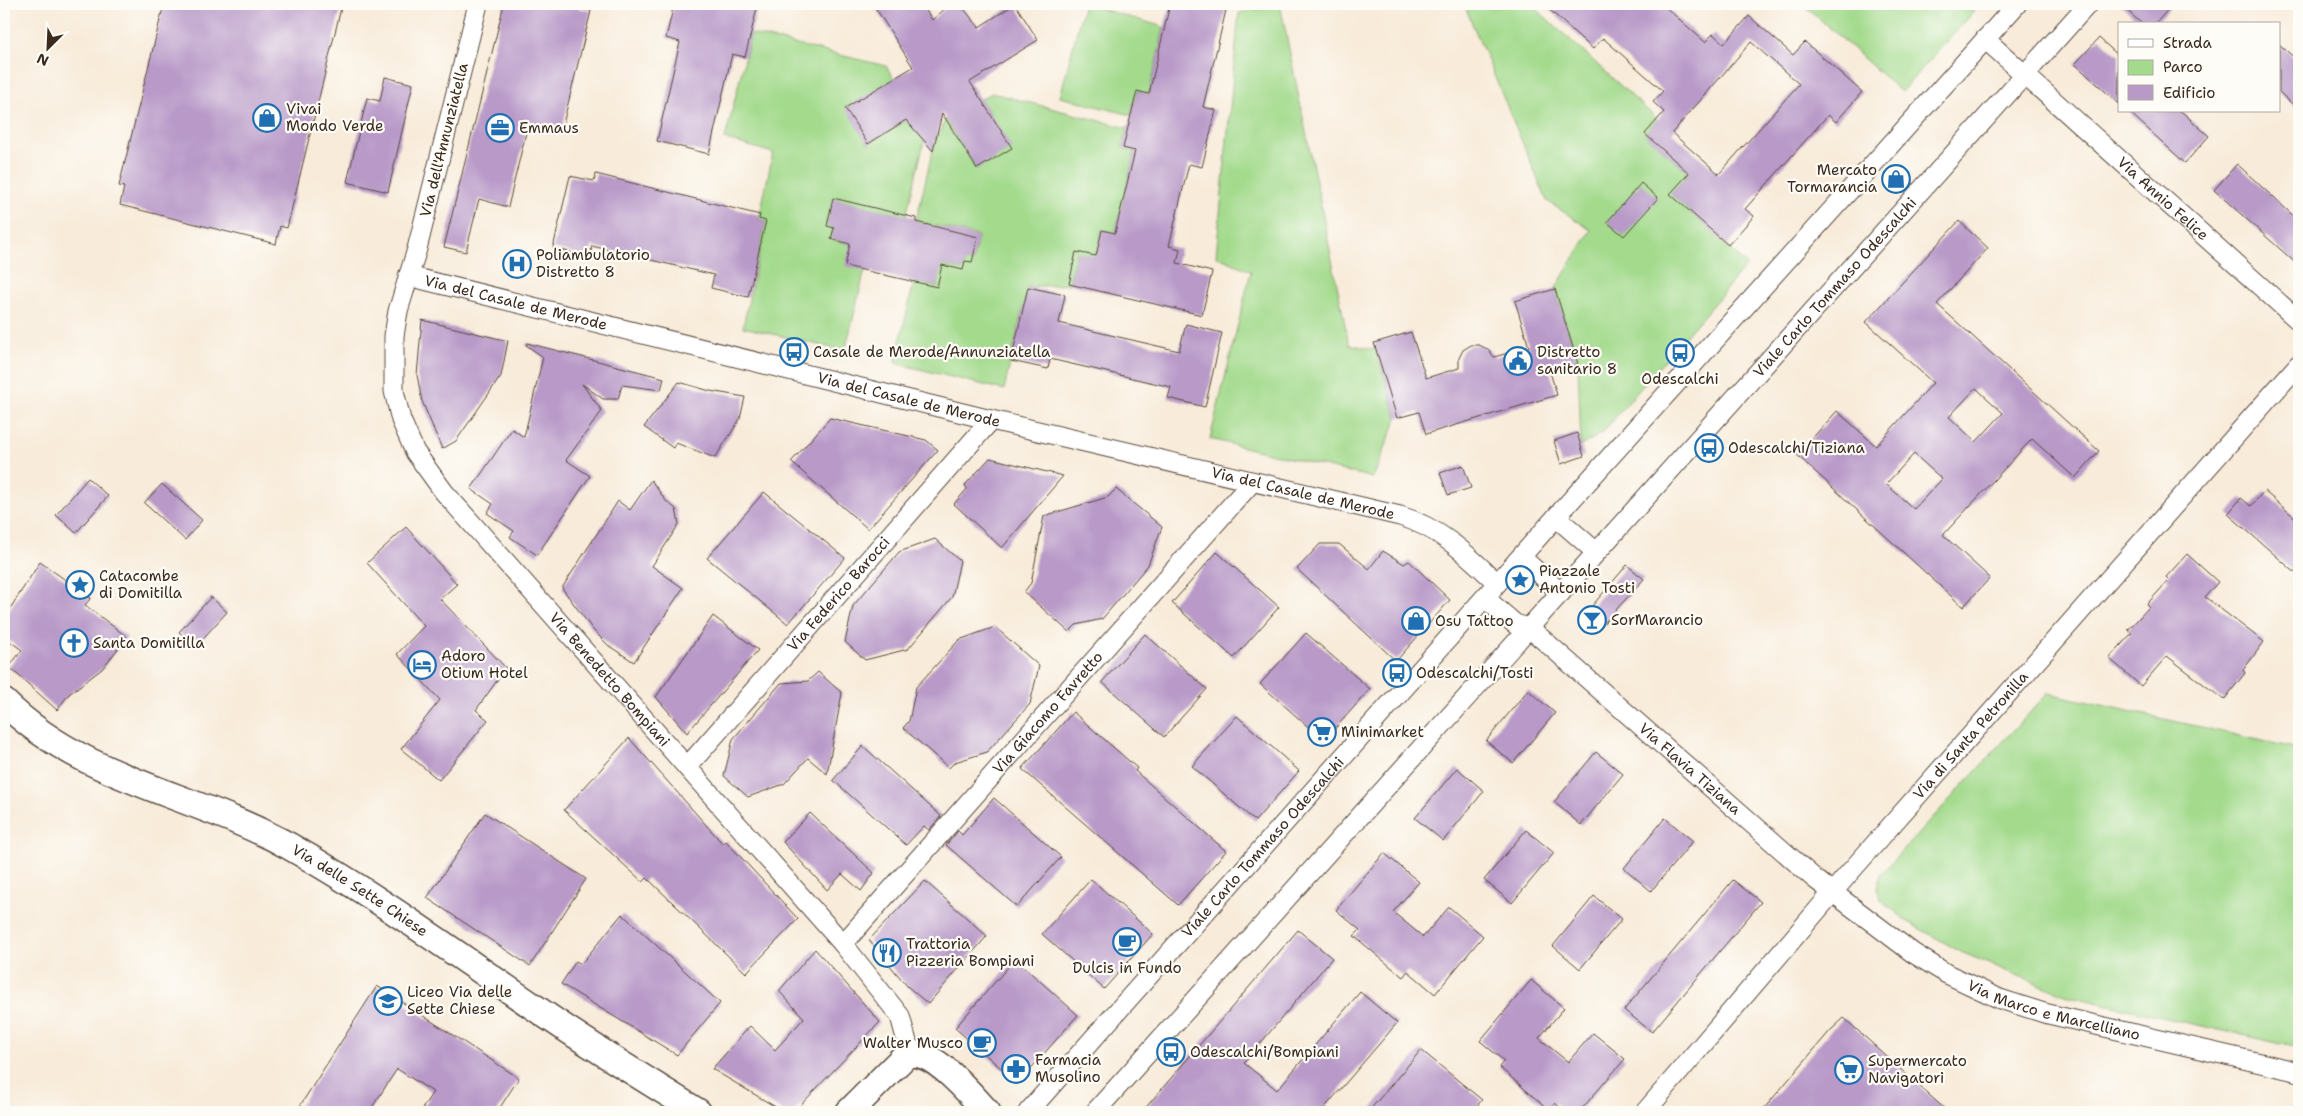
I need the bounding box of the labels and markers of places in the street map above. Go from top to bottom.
place label: Vivai Mondo Verde [286,99,384,136]
shop icon: Vivai Mondo Verde [252,103,282,133]
office icon: Emmaus [485,113,515,143]
place label: Emmaus [519,118,579,138]
place label: Mercato Tormarancia [1787,160,1878,197]
shop icon: Mercato Tormarancia [1881,164,1911,194]
place label: Poliambulatorio Distretto 8 [536,245,650,282]
hospital icon: Poliambulatorio Distretto 8 [502,249,532,279]
bus stop icon: Casale de Merode/Annunziatella [779,337,809,367]
bus stop icon: Odescalchi [1665,338,1695,368]
place label: Casale de Merode/Annunziatella [813,342,1051,362]
place label: Distretto sanitario 8 [1537,342,1617,379]
public building icon: Distretto sanitario 8 [1503,346,1533,376]
place label: Odescalchi [1641,369,1719,389]
bus stop icon: Odescalchi/Tiziana [1694,433,1724,463]
place label: Odescalchi/Tiziana [1728,438,1866,458]
place label: Piazzale Antonio Tosti [1539,561,1635,598]
place icon: Piazzale Antonio Tosti [1505,565,1535,595]
place label: Catacombe di Domitilla [99,566,183,603]
place icon: Catacombe di Domitilla [65,570,95,600]
bar icon: SorMarancio [1577,605,1607,635]
shop icon: Osu Tattoo [1401,606,1431,636]
place label: SorMarancio [1611,610,1703,630]
place label: Osu Tattoo [1435,611,1514,631]
church icon: Santa Domitilla [59,628,89,658]
place label: Santa Domitilla [93,633,205,653]
place label: Adoro Otium Hotel [441,646,528,683]
hotel icon: Adoro Otium Hotel [407,650,437,680]
bus stop icon: Odescalchi/Tosti [1382,658,1412,688]
place label: Odescalchi/Tosti [1416,663,1534,683]
supermarket icon: Minimarket [1307,717,1337,747]
place label: Minimarket [1341,722,1424,742]
cafe icon: Dulcis in Fundo [1112,927,1142,957]
place label: Trattoria Pizzeria Bompiani [906,934,1035,971]
restaurant icon: Trattoria Pizzeria Bompiani [872,938,902,968]
place label: Dulcis in Fundo [1072,958,1182,978]
place label: Liceo Via delle Sette Chiese [407,982,512,1019]
school or university icon: Liceo Via delle Sette Chiese [373,986,403,1016]
cafe icon: Walter Musco [967,1028,997,1058]
place label: Walter Musco [863,1033,963,1053]
bus stop icon: Odescalchi/Bompiani [1156,1037,1186,1067]
place label: Odescalchi/Bompiani [1190,1042,1339,1062]
place label: Farmacia Musolino [1035,1050,1102,1087]
place label: Supermercato Navigatori [1868,1051,1967,1088]
pharmacy icon: Farmacia Musolino [1001,1054,1031,1084]
supermarket icon: Supermercato Navigatori [1834,1055,1864,1085]

